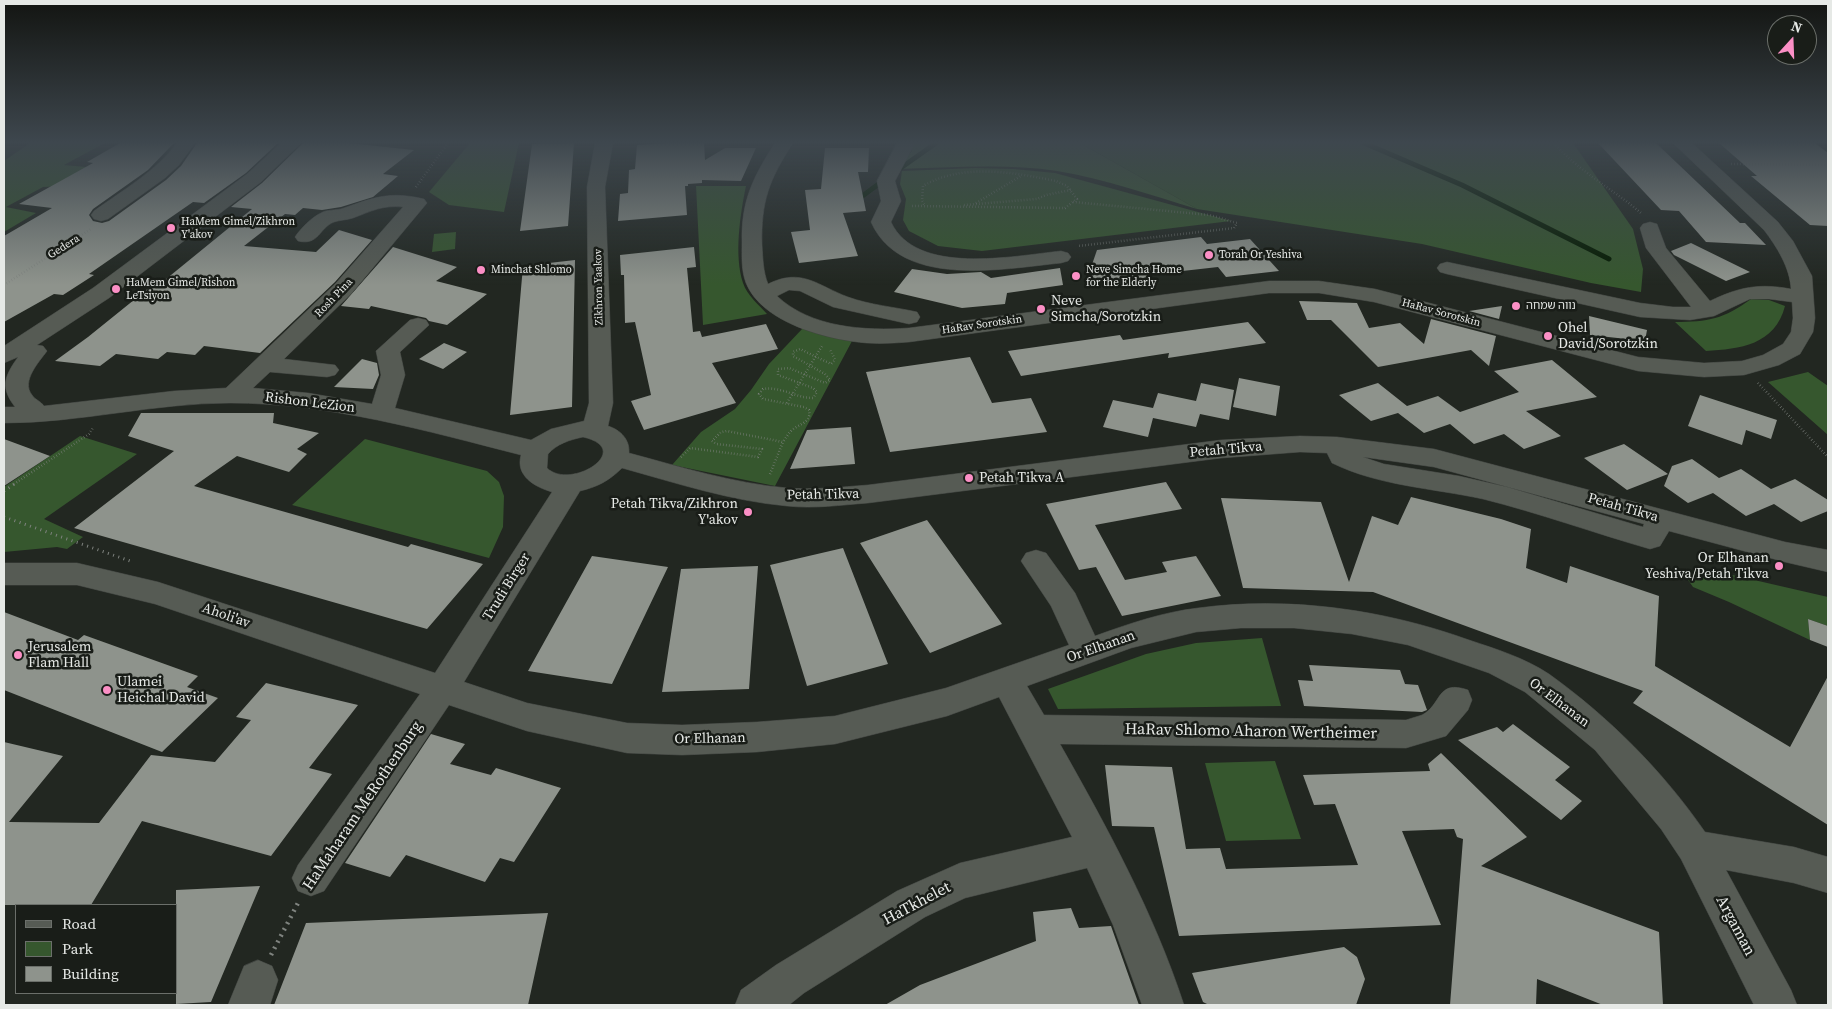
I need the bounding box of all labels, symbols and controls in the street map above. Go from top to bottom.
north arrow [1767,15,1817,65]
text: N [1789,16,1805,38]
place label: HaMem Gimel/Zikhron Y'akov [181,215,295,241]
marker: HaMem Gimel/Zikhron Y'akov [165,222,177,234]
street label: Gedera [46,232,82,262]
place label: Torah Or Yeshiva [1219,248,1302,262]
street label: Zikhron Yaakov [592,249,606,325]
marker: Torah Or Yeshiva [1203,249,1215,261]
place label: Minchat Shlomo [491,263,572,277]
place label: Neve Simcha Home for the Elderly [1086,263,1182,289]
marker: Minchat Shlomo [475,264,487,276]
marker: Neve Simcha Home for the Elderly [1070,270,1082,282]
place label: HaMem Gimel/Rishon LeTsiyon [126,276,235,302]
street label: Rosh Pina [312,276,356,320]
marker: HaMem Gimel/Rishon LeTsiyon [110,283,122,295]
place label: Neve Simcha/Sorotzkin [1051,293,1161,326]
street label: HaRav Sorotskin [1400,296,1482,330]
place label: נווה שמחה [1526,299,1576,313]
marker: נווה שמחה [1510,300,1522,312]
marker: Neve Simcha/Sorotzkin [1035,303,1047,315]
street label: HaRav Sorotskin [941,313,1023,337]
place label: Ohel David/Sorotzkin [1558,320,1658,352]
marker: Ohel David/Sorotzkin [1542,330,1554,342]
street label: Rishon LeZion [264,389,356,417]
street label: Petah Tikva [1189,438,1263,462]
place label: Petah Tikva A [979,470,1064,486]
marker: Petah Tikva A [963,472,975,484]
street label: Petah Tikva [787,486,859,504]
street label: Petah Tikva [1586,490,1660,526]
place label: Petah Tikva/Zikhron Y'akov [611,496,738,528]
marker: Petah Tikva/Zikhron Y'akov [742,506,754,518]
street label: Trudi Birger [480,550,534,624]
place label: Or Elhanan Yeshiva/Petah Tikva [1645,550,1769,582]
marker: Or Elhanan Yeshiva/Petah Tikva [1773,560,1785,572]
street label: Aholi'av [200,600,252,632]
street label: Or Elhanan [1065,627,1137,667]
place label: Jerusalem Flam Hall [28,639,91,672]
marker: Jerusalem Flam Hall [12,649,24,661]
place label: Ulamei Heichal David [117,674,205,706]
street label: Or Elhanan [1526,675,1592,731]
marker: Ulamei Heichal David [101,684,113,696]
street label: HaMaharam MeRothenburg [299,718,427,894]
street label: HaRav Shlomo Aharon Wertheimer [1125,720,1377,744]
street label: Or Elhanan [674,730,746,748]
street label: HaTkhelet [880,878,954,930]
street label: Argaman [1711,893,1759,959]
legend [15,904,178,994]
text: Road [62,913,96,934]
text: Park [62,938,93,959]
text: Building [62,963,119,984]

